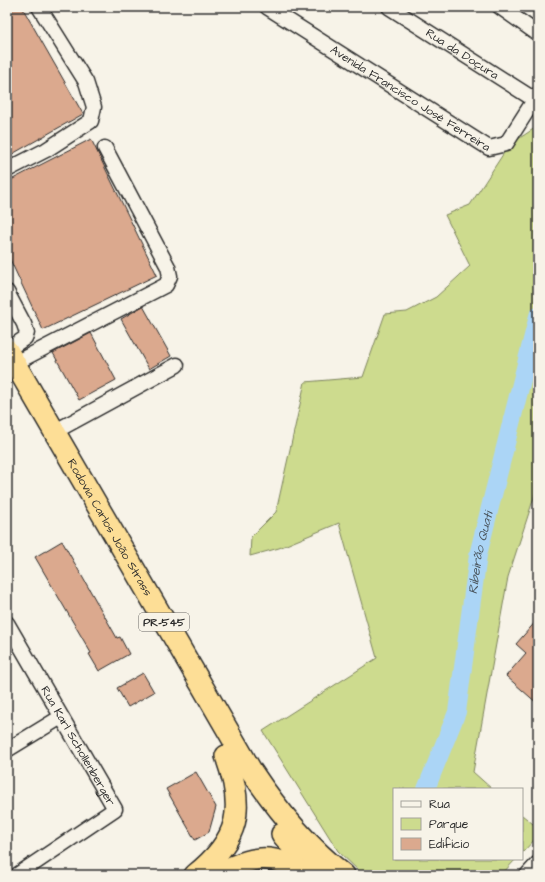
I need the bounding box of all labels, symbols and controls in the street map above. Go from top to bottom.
street label: Rua da Doçura [423,24,502,83]
street label: Avenida Francisco José Ferreira [327,41,494,155]
street label: Rodovia Carlos João Strass [63,456,156,599]
water label: Ribeirão Quati [464,508,498,595]
road number: PR-545 [139,613,189,631]
street label: Rua Karl Schollenberger [37,683,120,809]
legend [393,788,523,860]
text: Rua [429,796,450,813]
text: Parque [429,816,469,833]
text: Edifício [429,836,469,853]

